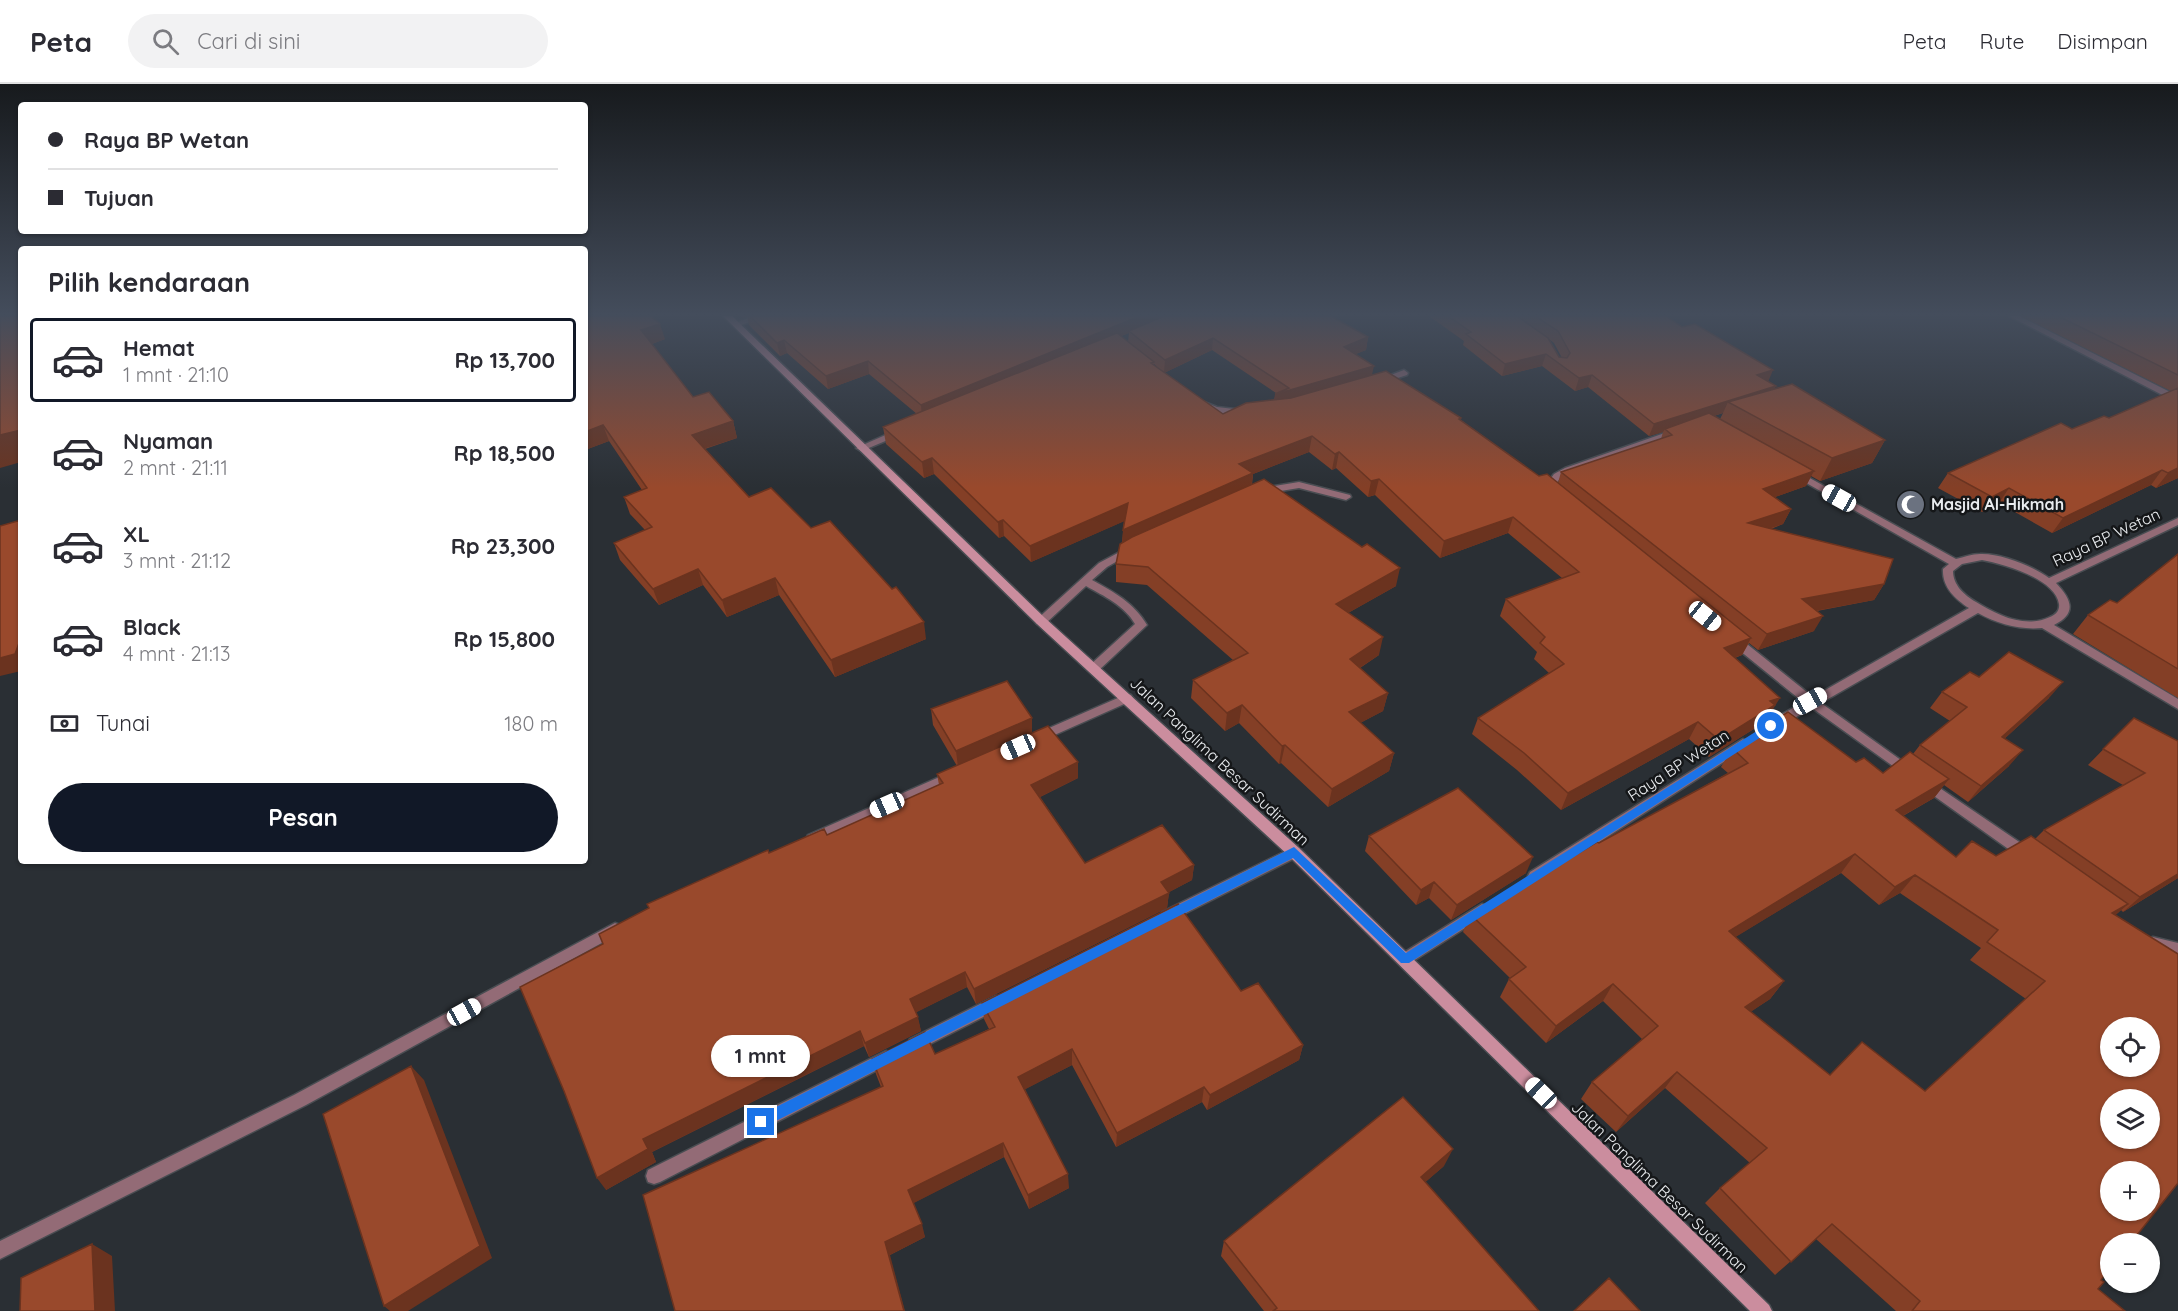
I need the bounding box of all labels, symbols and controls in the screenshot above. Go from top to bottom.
search box [128,14,548,68]
text: Peta [30,24,92,59]
icon: search [149,25,182,58]
text: Cari di sini [197,27,301,55]
text: Peta [1903,28,1947,54]
text: Rute [1980,28,2024,54]
text: Disimpan [2057,28,2148,54]
text: Raya BP Wetan [84,126,249,154]
text: Tujuan [84,184,154,212]
text: Pilih kendaraan [48,265,250,299]
icon: car [51,333,105,387]
text: Hemat [123,334,195,362]
text: Rp 13,700 [454,346,555,374]
text: 1 mnt · 21:10 [123,362,229,387]
icon: car [51,426,105,480]
text: Nyaman [123,427,213,455]
text: Rp 18,500 [454,439,555,467]
text: 2 mnt · 21:11 [123,455,228,480]
car [1819,481,1859,515]
mosque icon: Masjid Al-Hikmah [1894,488,1926,520]
place label: Masjid Al-Hikmah [1931,494,2064,514]
street label: Raya BP Wetan [2049,503,2163,571]
icon: car [51,519,105,573]
text: XL [123,520,150,548]
text: Rp 23,300 [451,532,555,560]
text: 3 mnt · 21:12 [123,548,231,573]
car [1685,598,1725,634]
icon: car [51,612,105,666]
text: Black [123,613,181,641]
text: Rp 15,800 [454,625,555,653]
text: 4 mnt · 21:13 [123,641,231,666]
street label: Jalan Panglima Besar Sudirman [1126,672,1314,850]
car [1790,684,1830,718]
icon: cash [48,707,81,740]
text: Tunai [96,709,150,737]
text: 180 m [504,711,558,736]
route start [1757,712,1784,739]
street label: Raya BP Wetan [1624,725,1732,805]
car [998,731,1038,763]
button: Pesan [48,783,558,852]
car [867,789,907,821]
car [444,995,484,1029]
map controls [2100,1017,2160,1293]
button: locate [2100,1017,2160,1077]
callout: 1 mnt [712,1035,810,1077]
text: 1 mnt [735,1043,786,1068]
car [1522,1074,1560,1112]
button: layers [2100,1089,2160,1149]
street label: Jalan Panglima Besar Sudirman [1567,1097,1753,1277]
route end [747,1108,774,1135]
button: + [2100,1161,2160,1221]
button: − [2100,1233,2160,1293]

